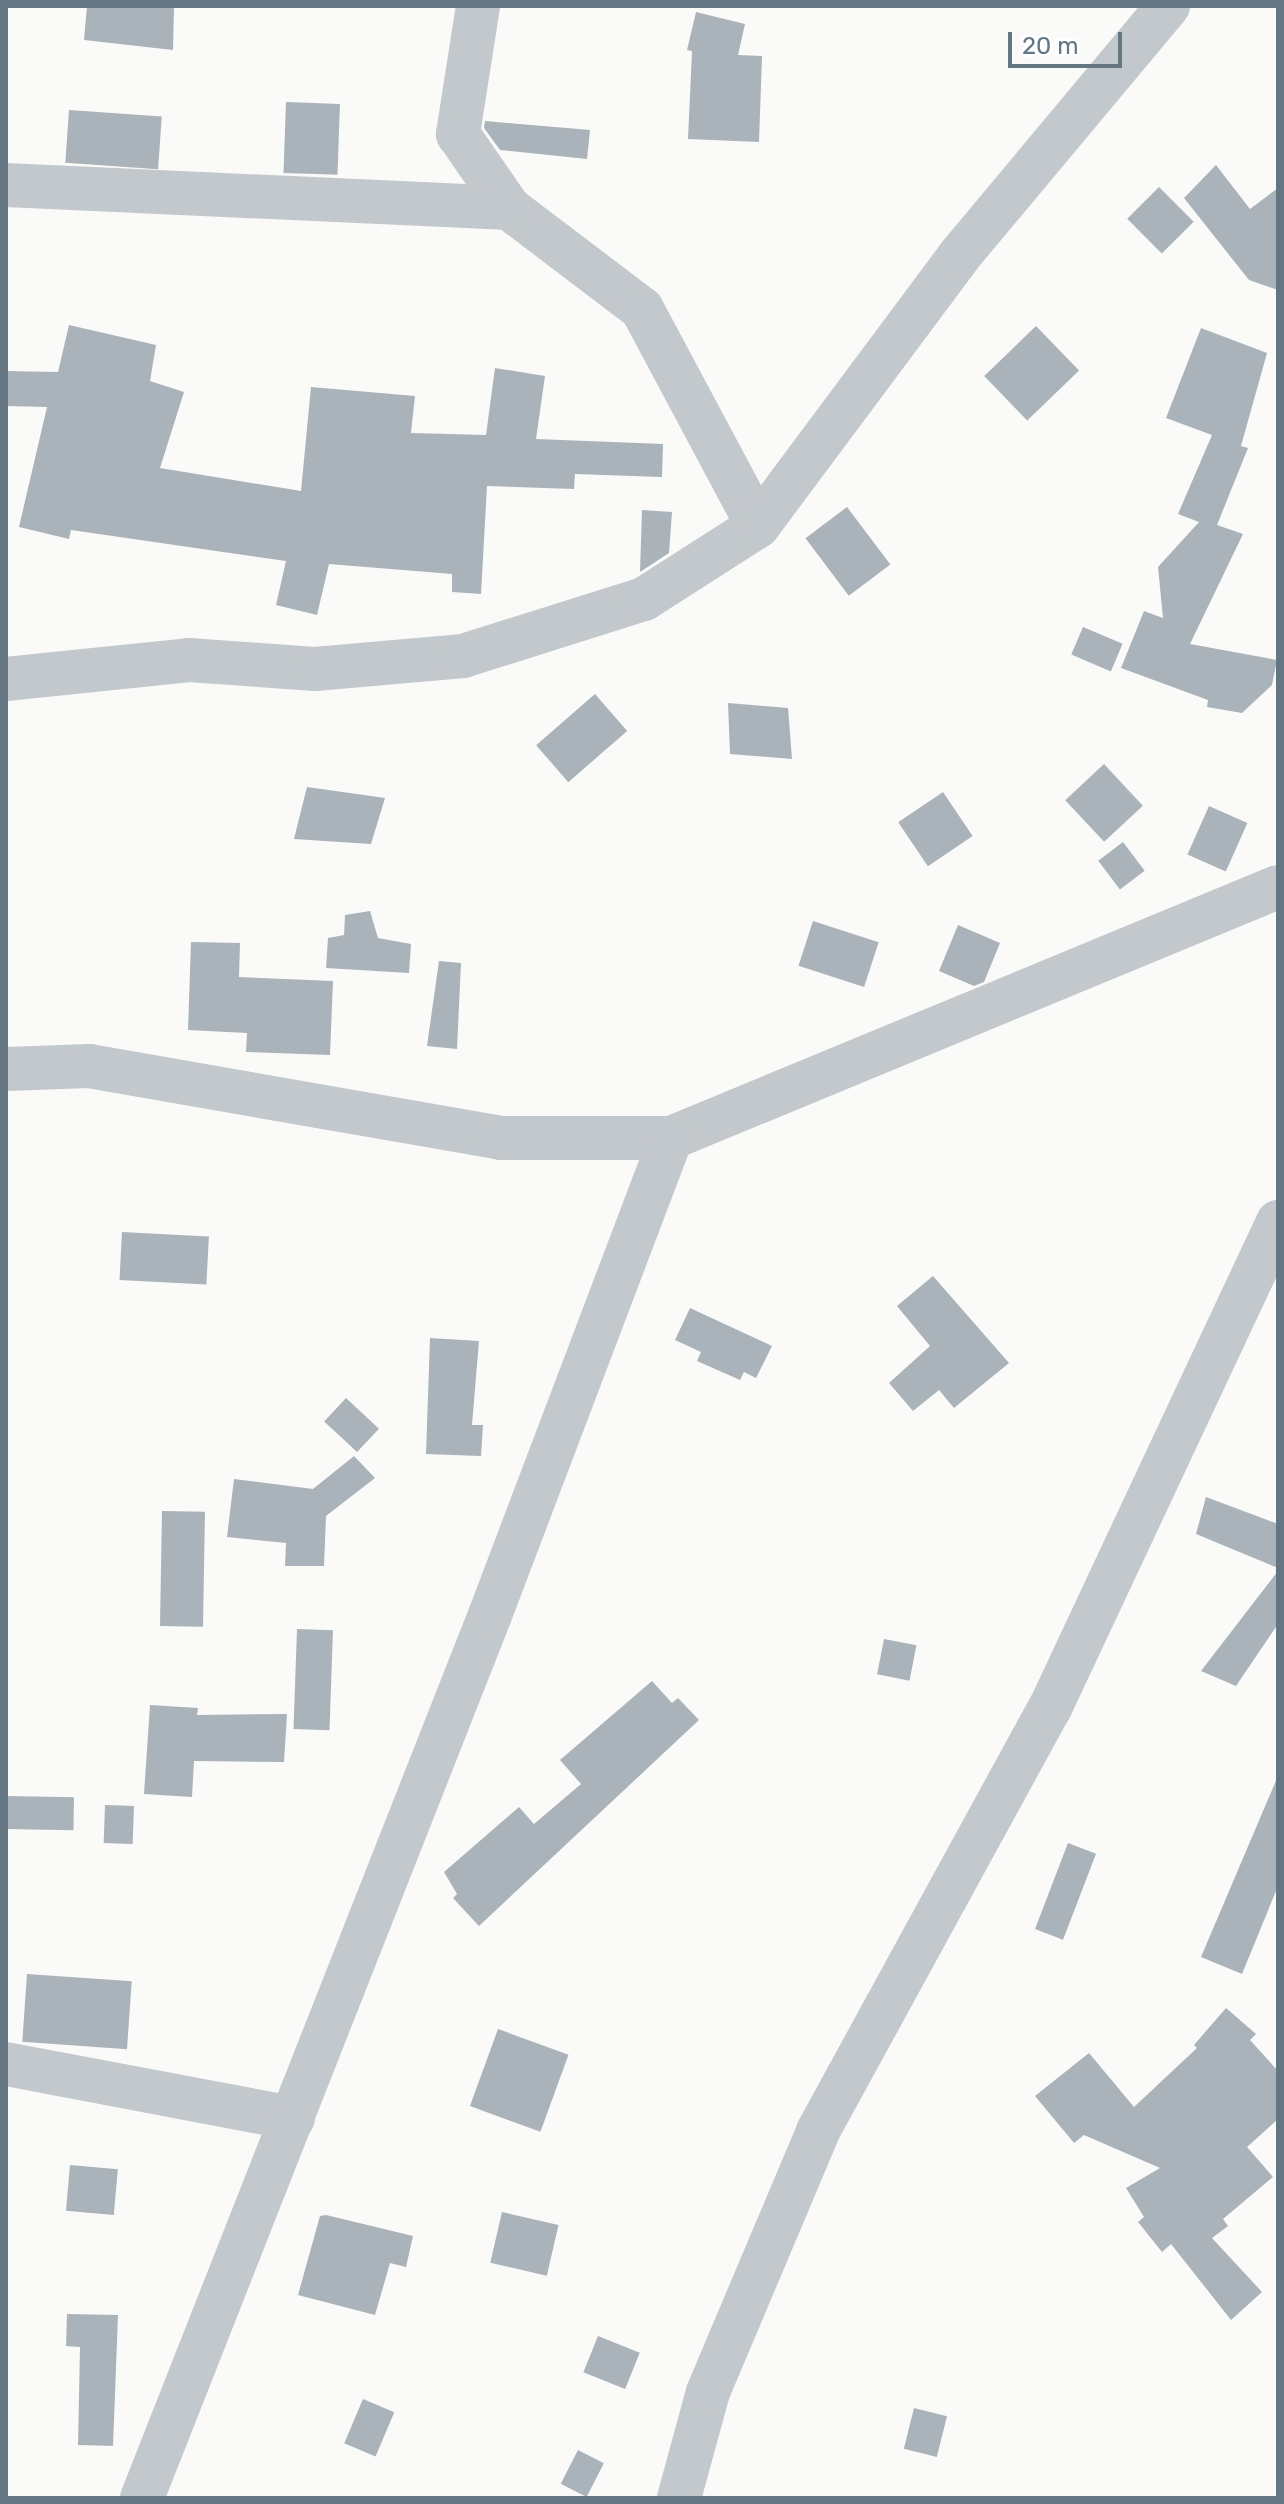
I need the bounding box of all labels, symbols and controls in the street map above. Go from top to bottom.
scale bar [1012,16,1126,66]
text: 20 m [1022,32,1079,60]

